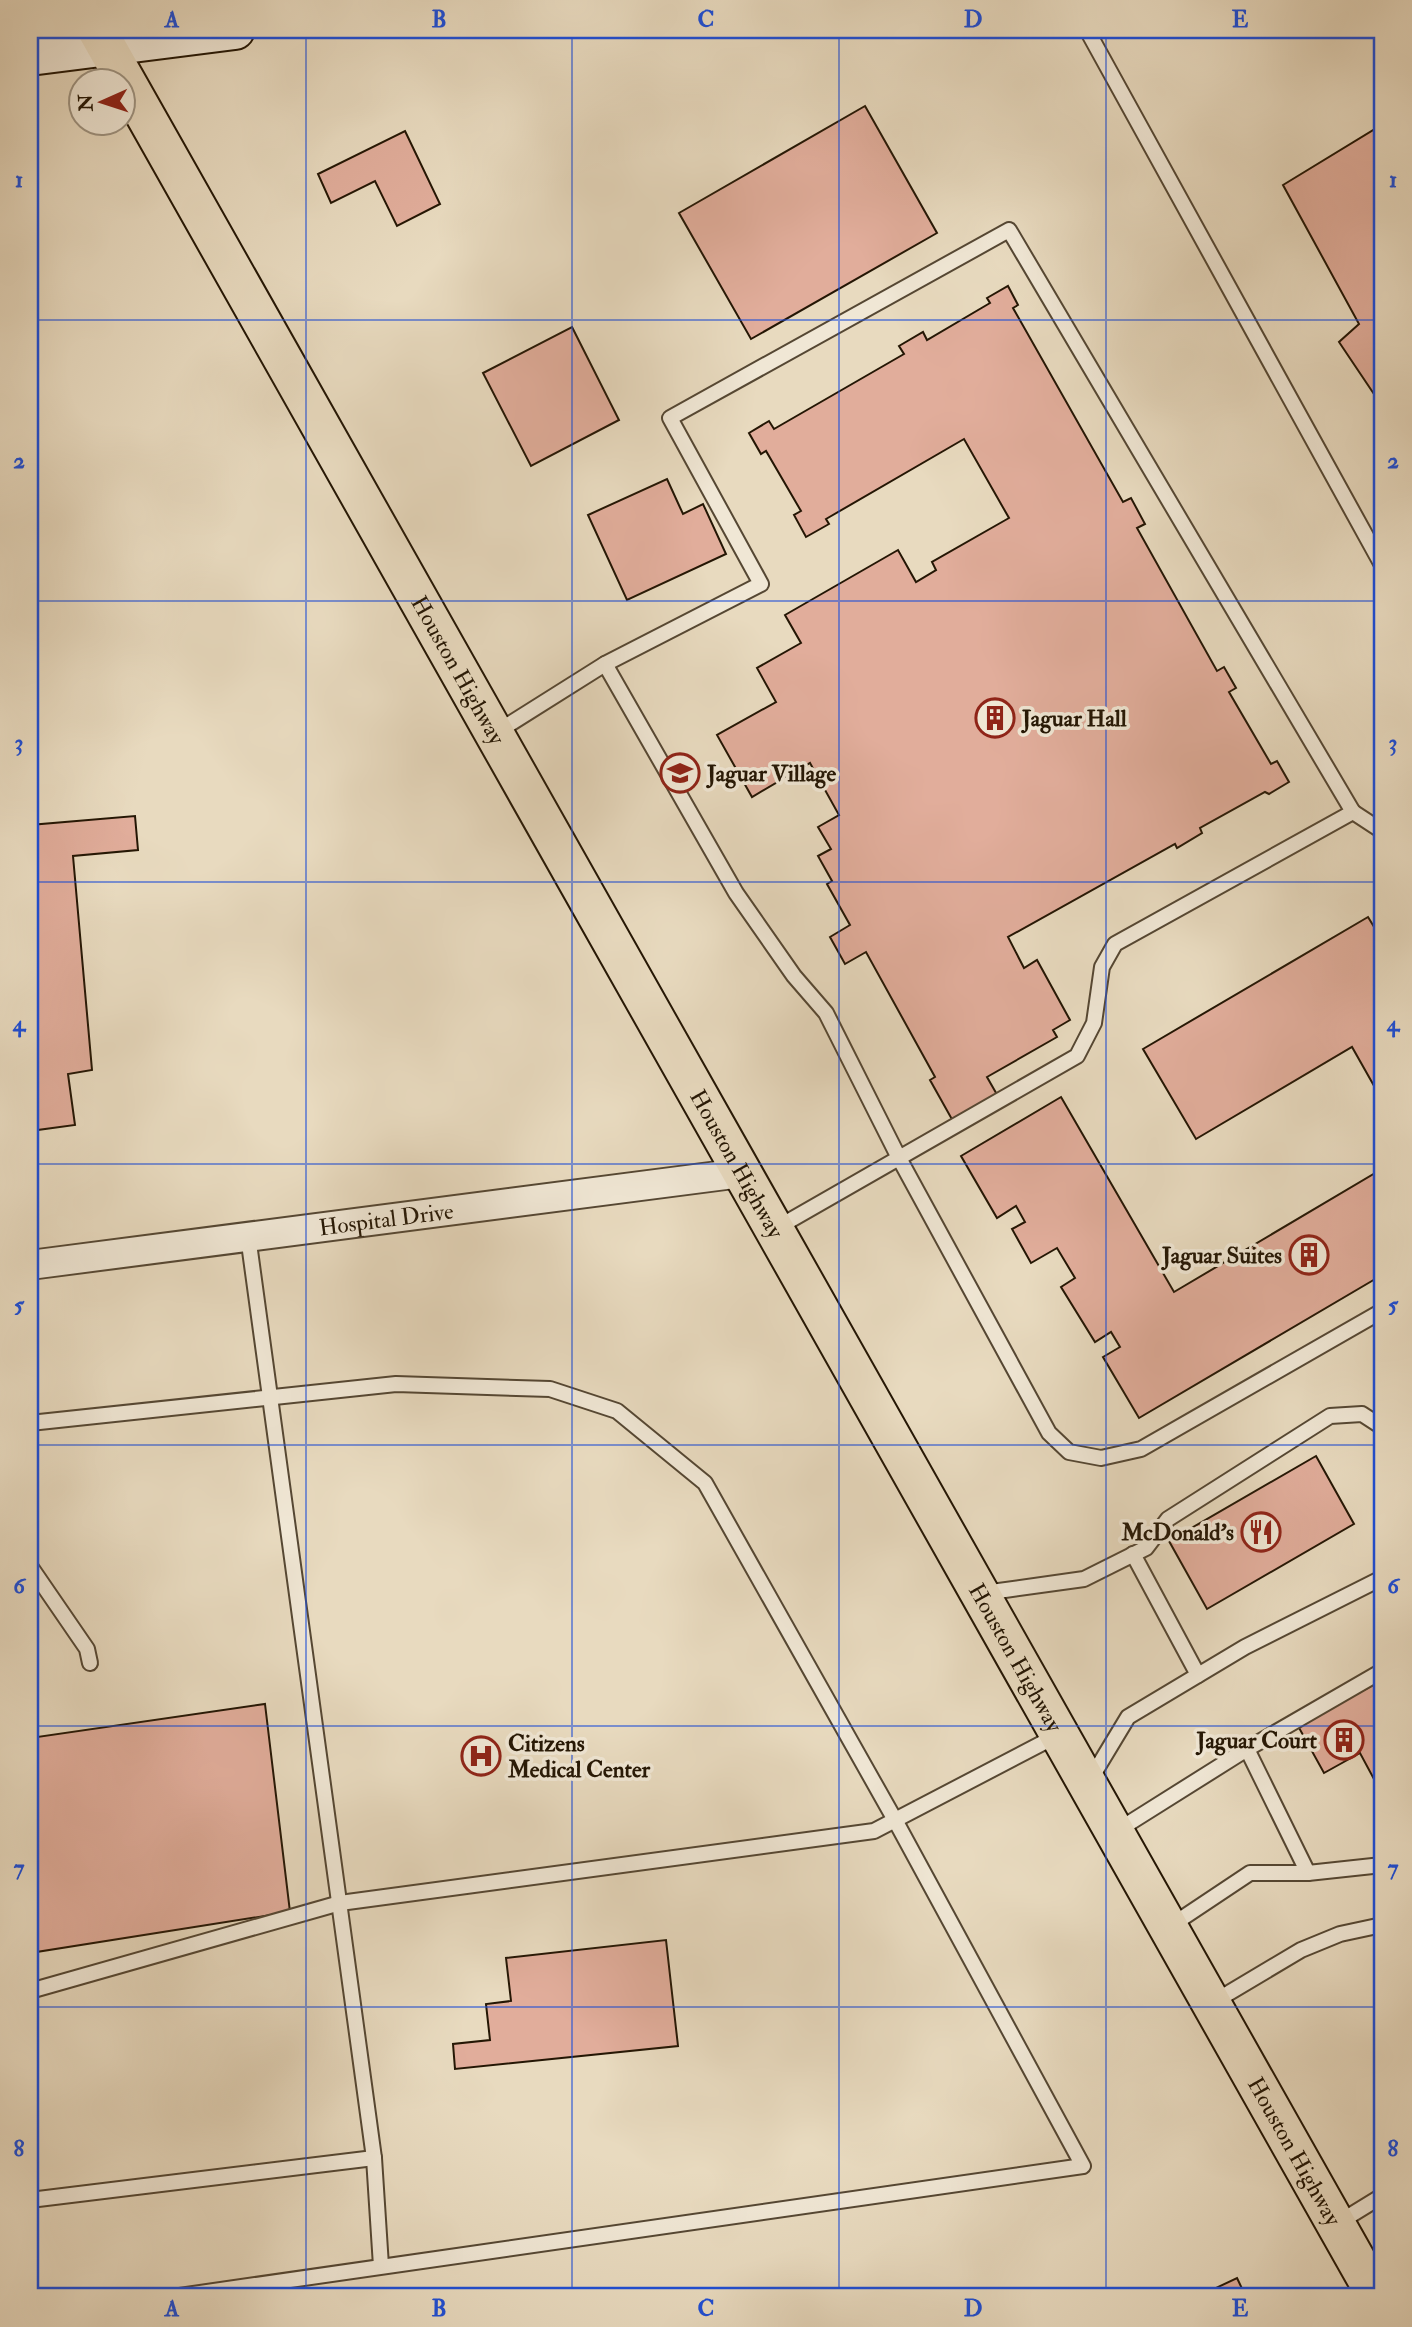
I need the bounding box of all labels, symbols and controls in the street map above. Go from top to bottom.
text: A [164,5,180,34]
text: B [431,5,447,34]
text: C [698,5,714,34]
text: D [964,5,982,34]
text: E [1232,5,1249,34]
north arrow [66,66,136,136]
text: N [74,93,99,113]
text: 1 [15,165,23,194]
text: 1 [1389,165,1397,194]
text: 2 [13,446,25,475]
text: 2 [1387,446,1399,475]
street label: Houston Highway [404,591,512,751]
building icon: Jaguar Hall [974,697,1016,739]
place label: Jaguar Hall [1021,704,1128,734]
text: 3 [15,728,23,757]
text: 3 [1389,728,1397,757]
school or university icon: Jaguar Village [659,752,701,794]
place label: Jaguar Village [706,759,836,789]
text: 4 [12,1009,27,1038]
text: 4 [1386,1009,1401,1038]
street label: Houston Highway [683,1085,791,1244]
street label: Hospital Drive [317,1196,455,1242]
building icon: Jaguar Suites [1288,1234,1330,1276]
place label: Jaguar Suites [1161,1241,1282,1271]
text: 5 [14,1290,25,1319]
text: 5 [1388,1290,1399,1319]
restaurant icon: McDonald's [1240,1511,1282,1553]
place label: McDonald's [1120,1518,1234,1547]
text: 6 [13,1571,27,1600]
text: 6 [1387,1571,1401,1600]
street label: Houston Highway [962,1578,1069,1738]
building icon: Jaguar Court [1323,1719,1365,1761]
place label: Jaguar Court [1196,1726,1318,1756]
place label: Citizens Medical Center [507,1729,651,1784]
hospital icon: Citizens Medical Center [460,1735,502,1777]
text: 7 [14,1853,25,1882]
text: 7 [1388,1853,1399,1882]
street label: Houston Highway [1241,2072,1348,2232]
text: 8 [14,2134,25,2163]
text: 8 [1388,2134,1399,2163]
text: A [164,2294,180,2323]
text: B [431,2294,447,2323]
text: C [698,2294,714,2323]
text: D [964,2294,982,2323]
text: E [1232,2294,1249,2323]

